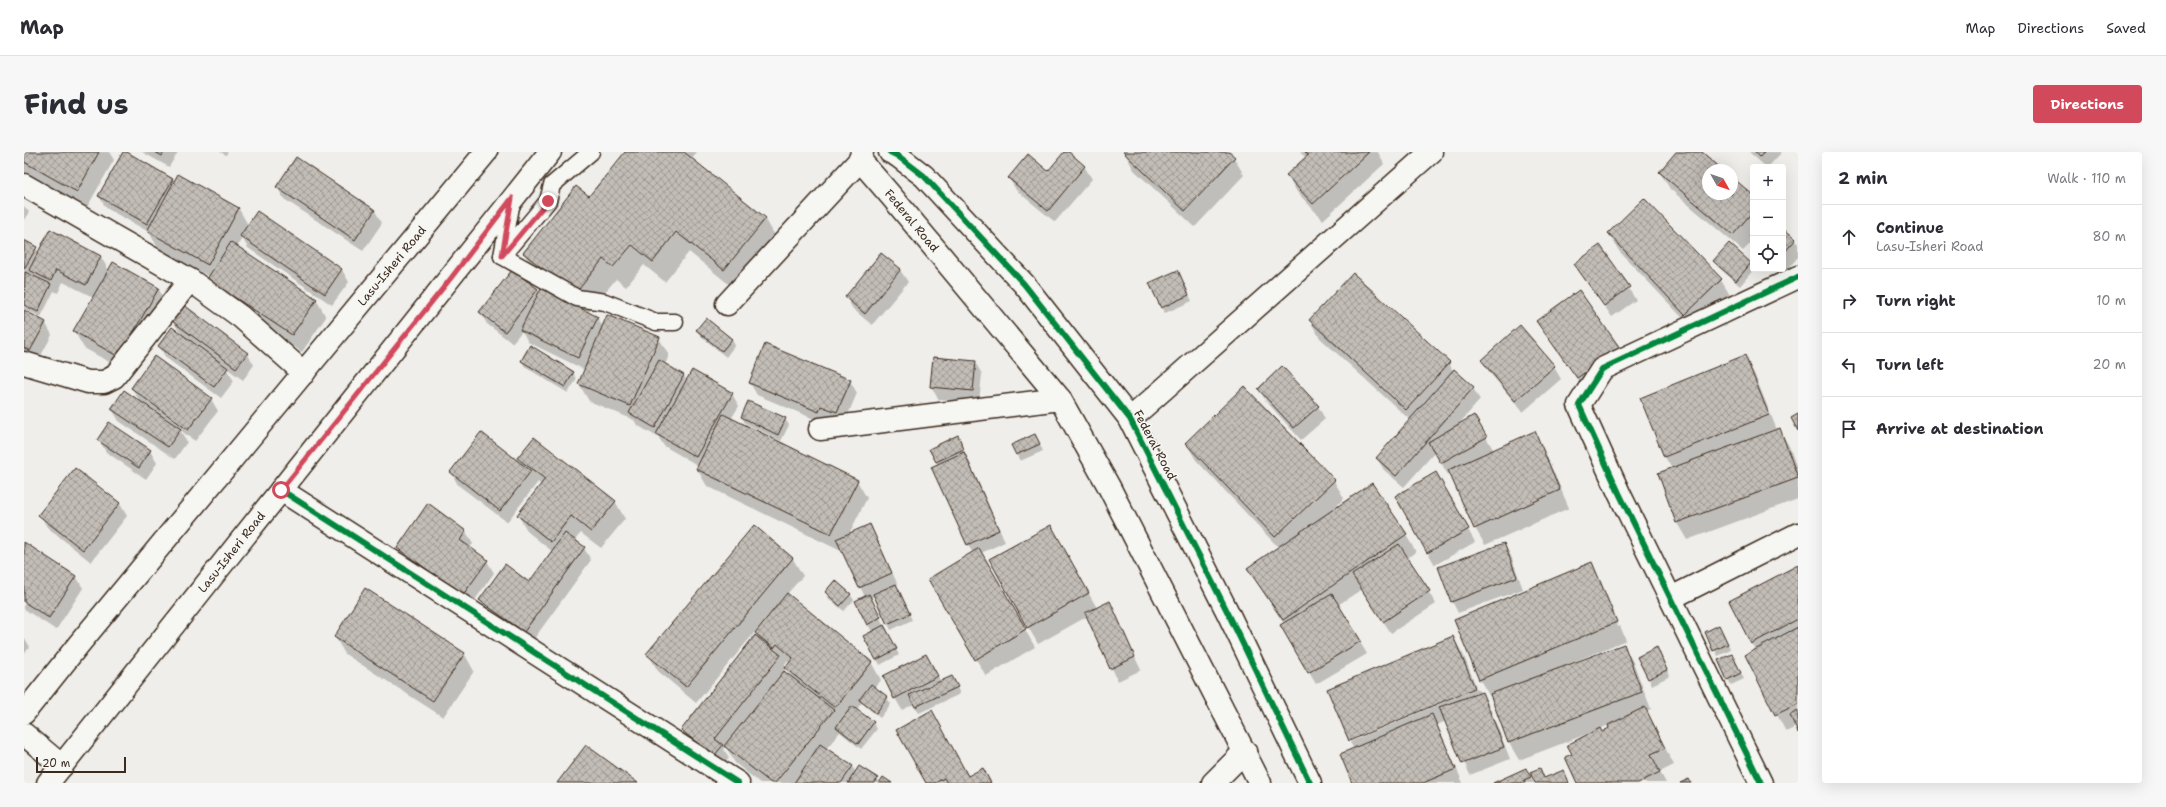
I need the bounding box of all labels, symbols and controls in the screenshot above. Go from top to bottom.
text: Map [20,15,64,40]
text: Map [1966,19,1996,37]
text: Directions [2018,19,2084,37]
text: Saved [2106,19,2146,37]
text: Find us [24,85,129,123]
button: Directions [2033,85,2142,123]
north arrow [1702,164,1738,200]
map controls [1750,164,1786,272]
button: + [1750,164,1786,200]
text: 2 min [1838,167,1888,189]
text: Walk · 110 m [2047,170,2126,187]
street label: Federal Road [881,186,943,256]
route end [539,192,557,210]
button: − [1750,200,1786,236]
text: Continue [1876,218,1944,238]
street label: Lasu-Isheri Road [354,222,430,309]
icon: ahead [1838,226,1860,248]
text: 80 m [2092,228,2126,245]
button: locate [1750,236,1786,272]
text: Lasu-Isheri Road [1876,238,1984,255]
icon: right [1838,290,1860,312]
text: Turn right [1876,291,1956,311]
text: 10 m [2096,292,2126,309]
icon: left [1838,354,1860,376]
text: Turn left [1876,355,1944,375]
text: 20 m [2093,356,2126,373]
street label: Federal Road [1130,407,1180,483]
icon: arrive [1838,418,1860,440]
text: Arrive at destination [1876,419,2044,439]
route start [272,481,290,499]
street label: Lasu-Isheri Road [194,508,269,596]
scale bar [36,755,126,774]
text: 20 m [42,756,70,771]

